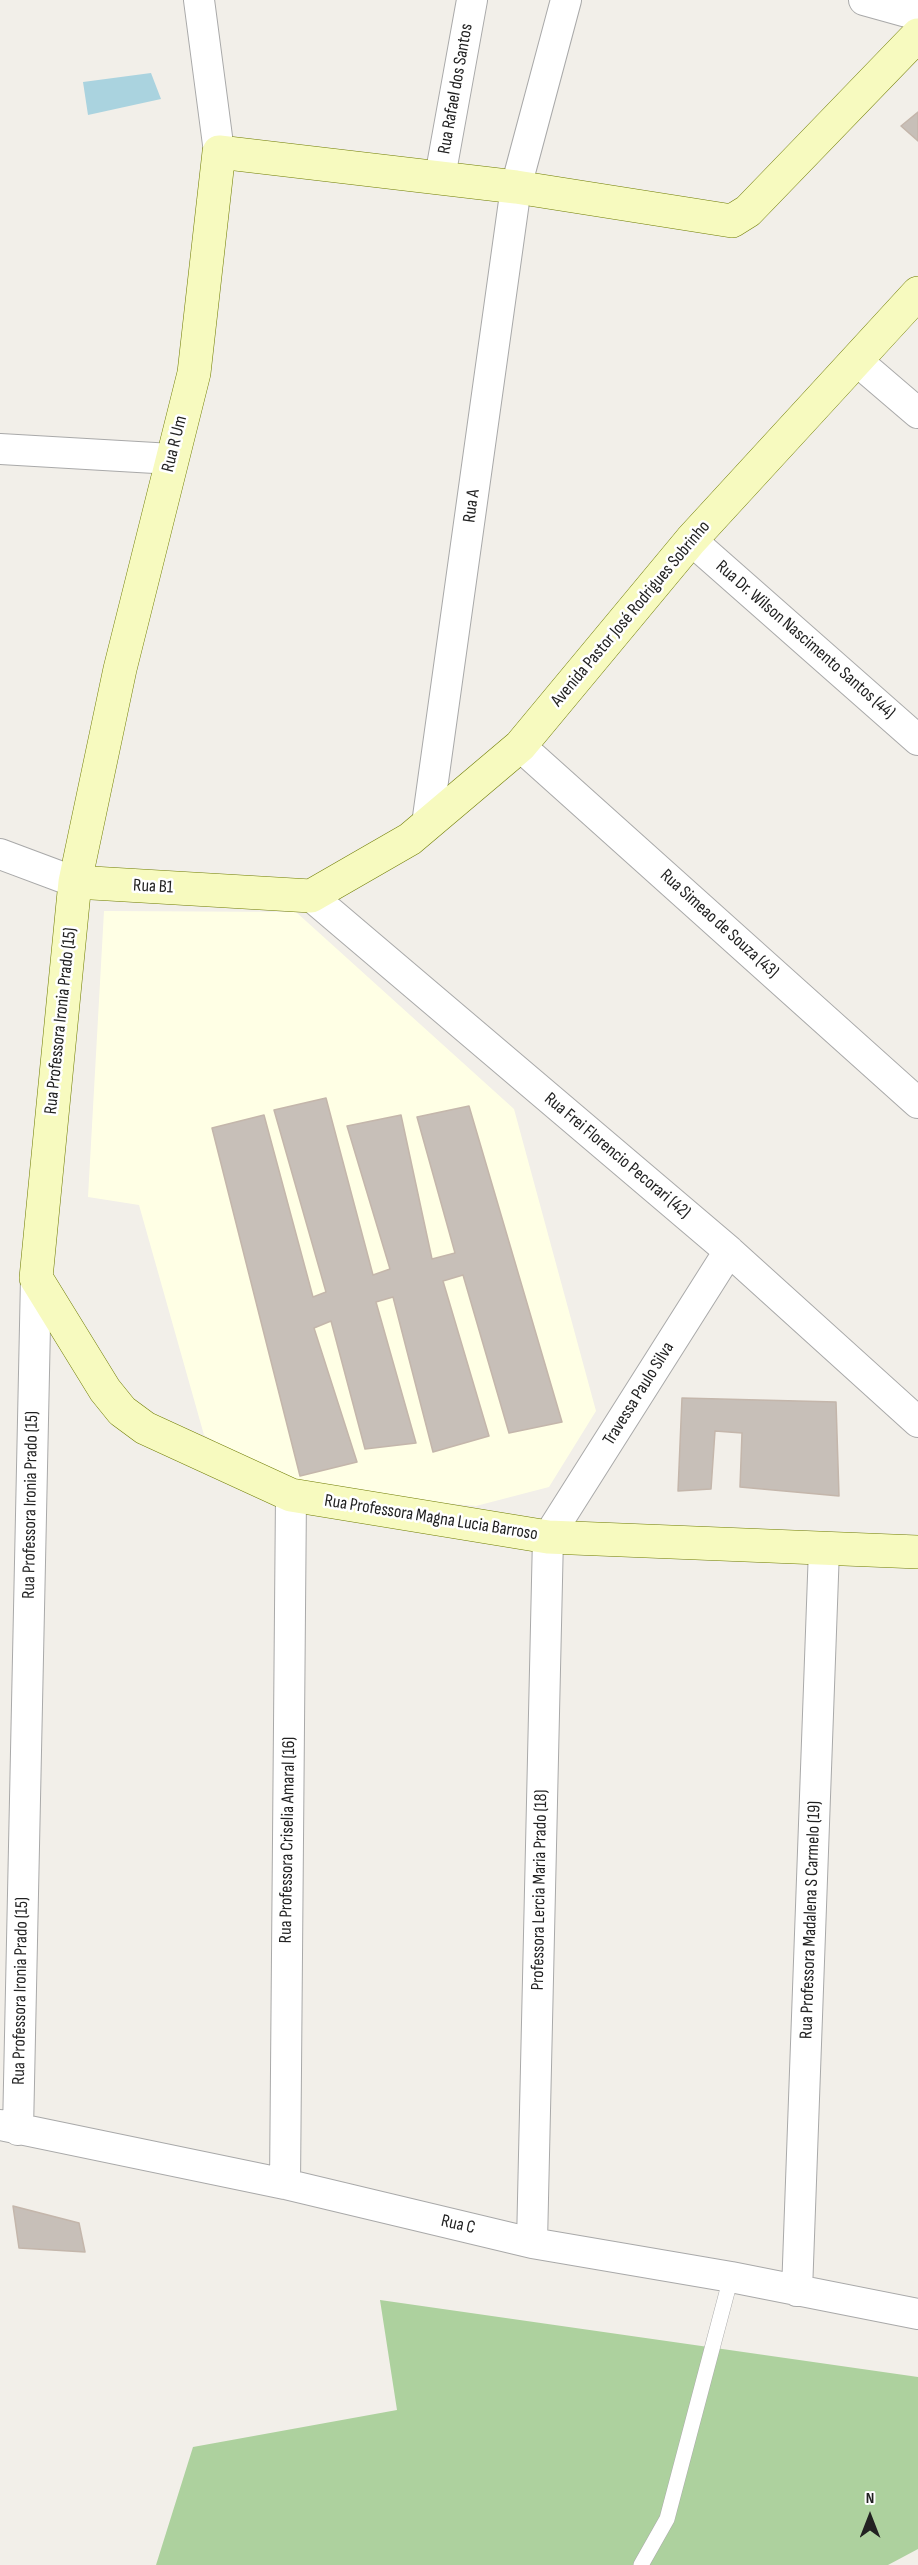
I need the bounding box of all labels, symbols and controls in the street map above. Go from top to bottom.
street label: Rua Rafael dos Santos [434,22,478,156]
street label: Rua R Um [158,414,192,474]
street label: Rua A [459,488,485,524]
street label: Avenida Pastor José Rodrigues Sobrinho [547,517,715,711]
street label: Rua Dr. Wilson Nascimento Santos (44) [711,556,899,724]
street label: Rua Simeao de Souza (43) [655,865,783,983]
street label: Rua B1 [132,875,174,899]
street label: Rua Professora Ironia Prado (15) [40,926,82,1116]
street label: Rua Frei Florencio Pecorari (42) [539,1088,695,1224]
street label: Travessa Paulo Silva [599,1338,679,1450]
street label: Rua Professora Ironia Prado (15) [19,1411,43,1599]
street label: Rua Professora Magna Lucia Barroso [323,1490,539,1546]
street label: Rua Professora Criselia Amaral (16) [275,1736,301,1944]
street label: Professora Lercia Maria Prado (18) [527,1789,553,1991]
street label: Rua Professora Madalena S Carmelo (19) [796,1801,826,2039]
street label: Rua Professora Ironia Prado (15) [9,1897,33,2085]
street label: Rua C [439,2211,477,2239]
north arrow [840,2487,900,2547]
text: N [866,2489,874,2508]

